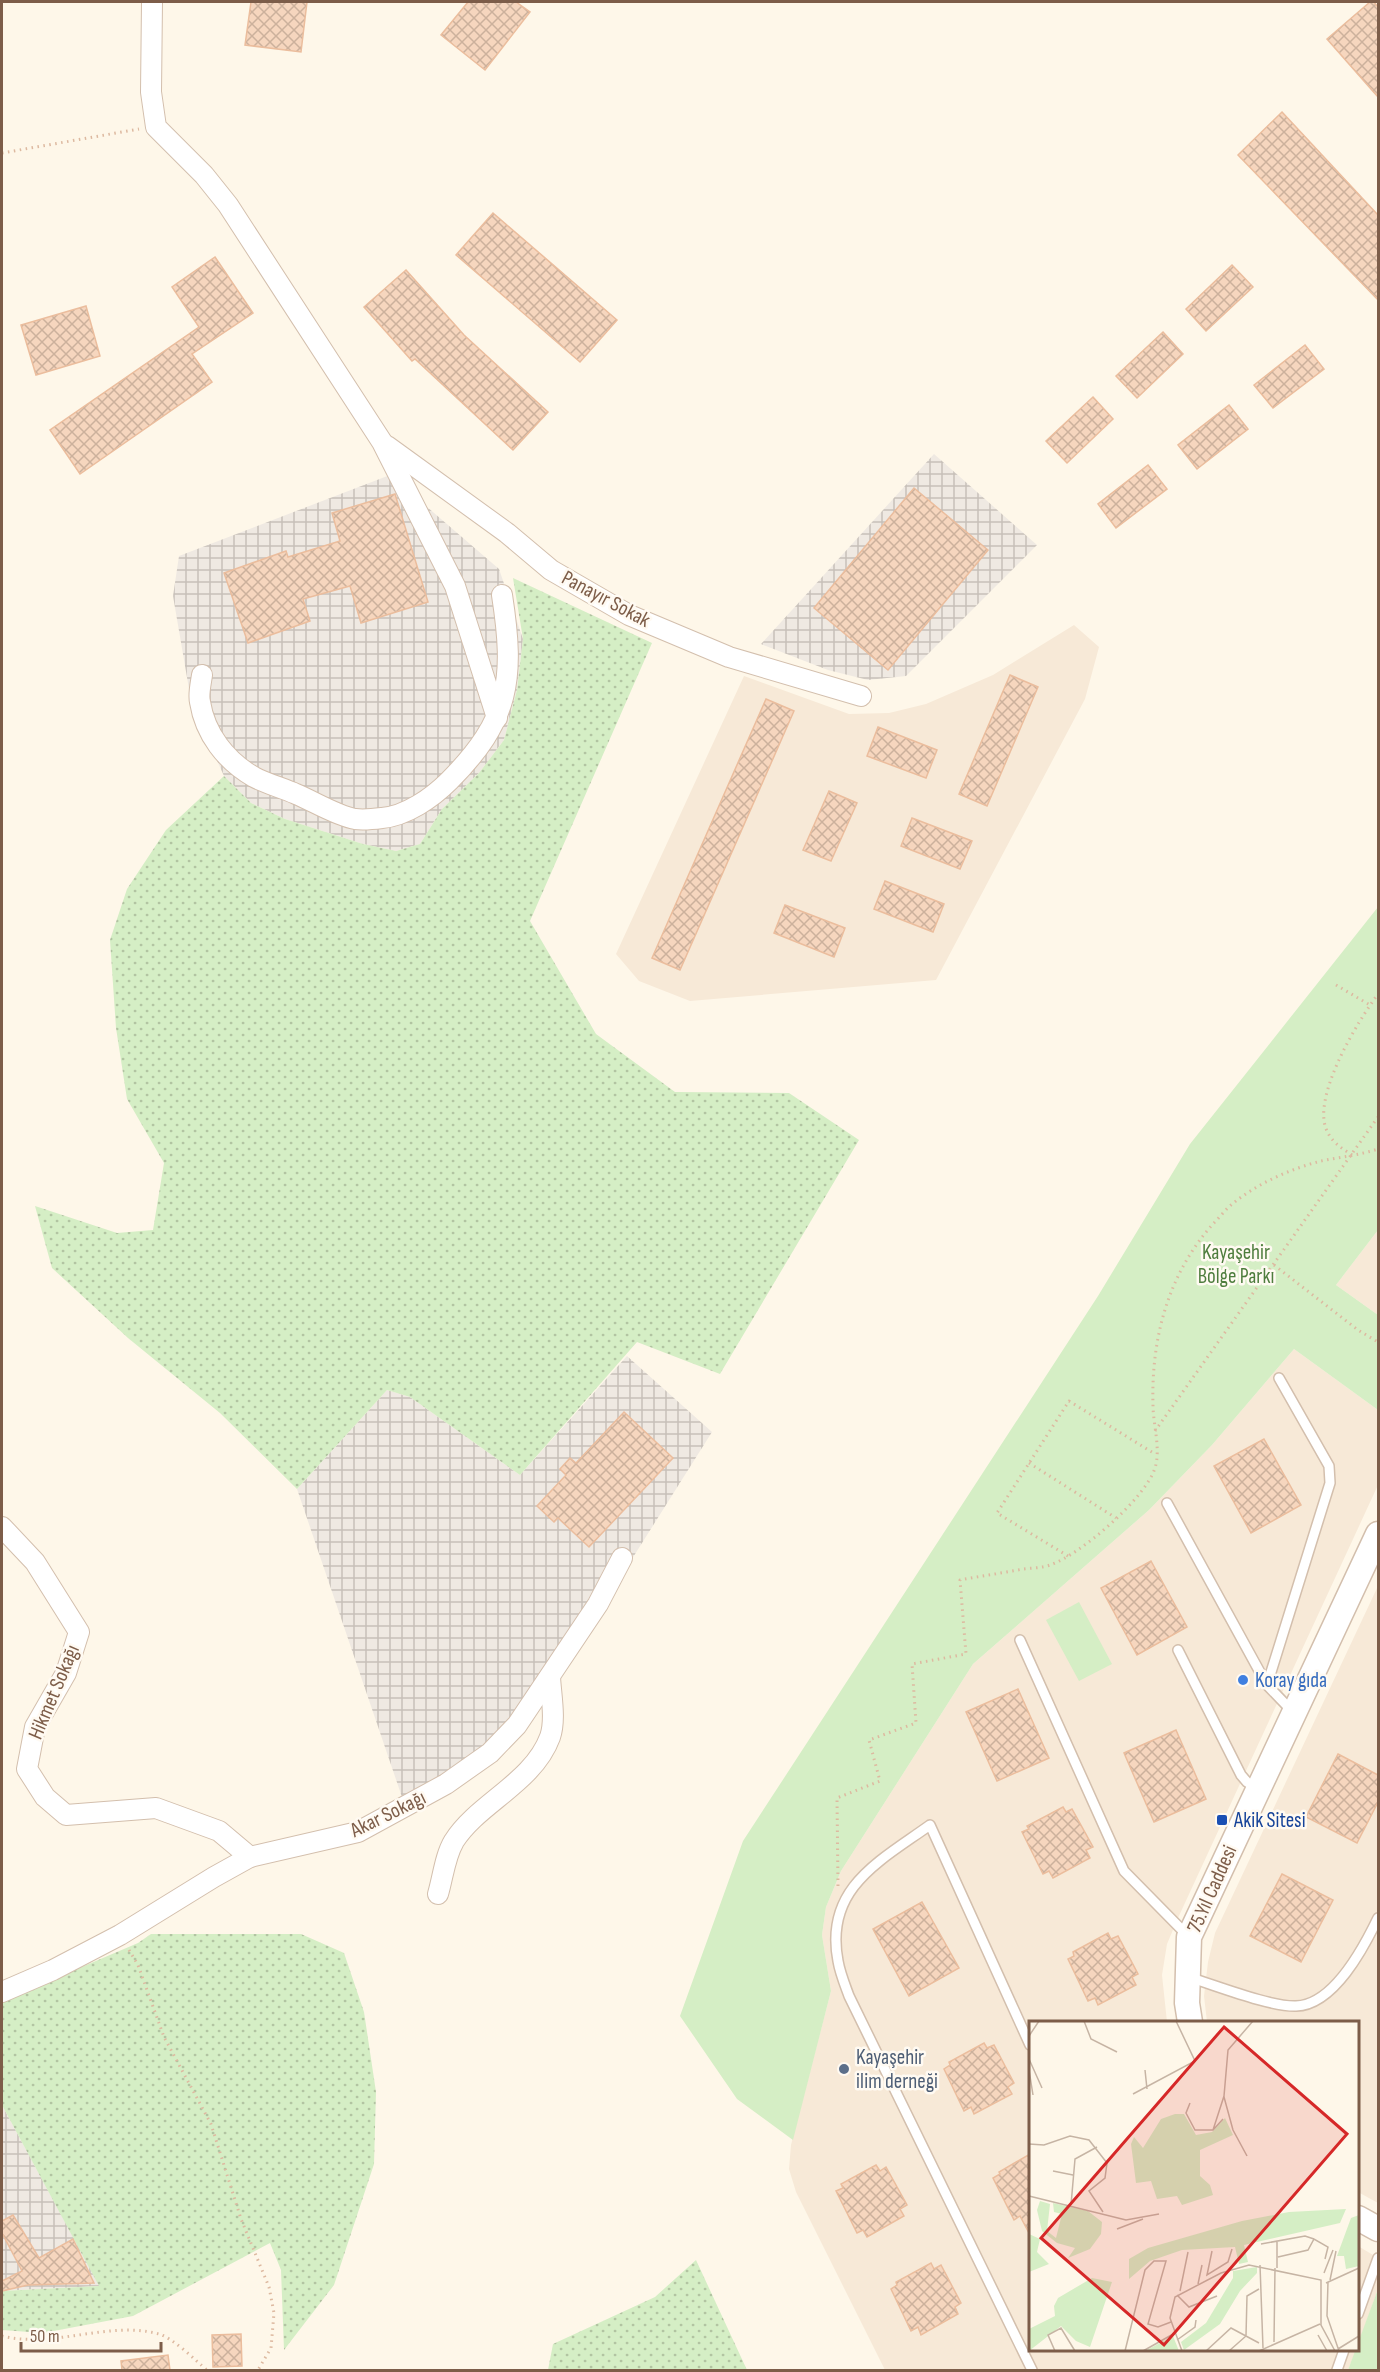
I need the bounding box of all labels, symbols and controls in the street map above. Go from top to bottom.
street label: Panayır Sokak [557,565,655,633]
park label: Kayaşehir Bölge Parkı [1198,1240,1274,1289]
street label: Hikmet Sokağı [23,1641,85,1743]
place label: Koray gıda [1255,1668,1327,1693]
marker: Koray gıda [1236,1673,1250,1687]
street label: Akar Sokağı [345,1785,430,1843]
place label: Akik Sitesi [1233,1808,1306,1833]
marker: Akik Sitesi [1215,1813,1229,1827]
street label: 75.Yıl Caddesi [1182,1841,1242,1937]
inset map [1029,2021,1359,2351]
place label: Kayaşehir ilim derneği [856,2045,938,2094]
marker: Kayaşehir ilim derneği [837,2062,851,2076]
scale bar [21,2315,160,2353]
text: 50 m [30,2326,60,2347]

